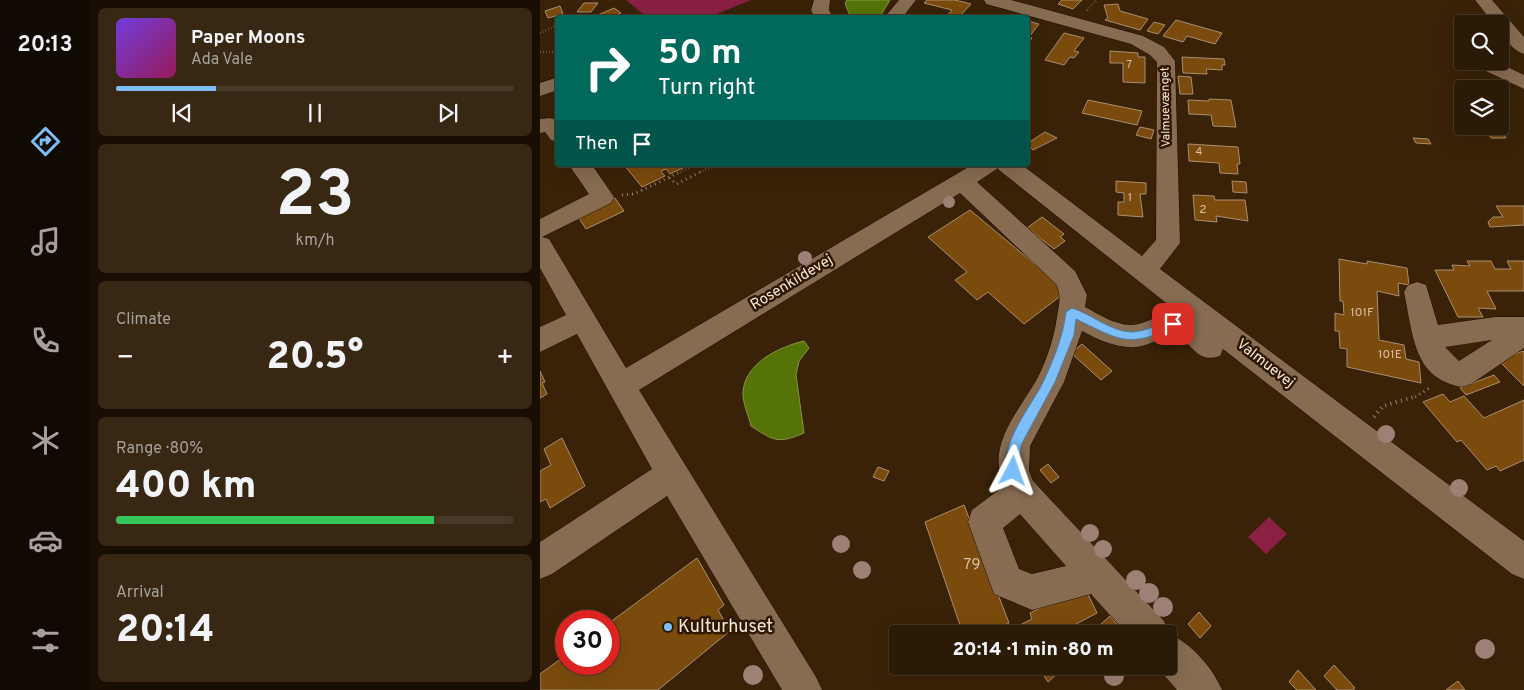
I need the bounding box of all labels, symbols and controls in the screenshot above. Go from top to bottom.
map controls [1454,15,1509,135]
button: search [1454,15,1509,70]
text: Paper Moons [191,26,305,50]
text: 20:13 [17,32,73,59]
text: 50 m [658,32,742,76]
icon: right [575,35,640,100]
text: Ada Vale [191,50,253,70]
house number: 7 [1126,58,1132,72]
street label: Valmuevænget [1157,67,1175,147]
text: Turn right [658,75,755,102]
button: layers [1454,80,1509,135]
icon: previous [168,99,196,127]
icon: pause [301,99,329,127]
icon: next [434,99,462,127]
icon: directions [28,124,63,159]
icon: arrive [628,130,656,158]
text: Then [575,132,618,156]
house number: 4 [1196,145,1203,159]
text: 23 [276,157,354,239]
house number: 1 [1128,190,1132,206]
house number: 2 [1199,202,1207,218]
icon: music [28,224,63,259]
text: km/h [296,231,334,251]
street label: Rosenkildevej [747,251,837,315]
pin [1152,303,1194,345]
house number: 101F [1350,305,1374,321]
text: Climate [116,310,171,330]
icon: arrive [1159,310,1187,338]
icon: phone [28,323,63,358]
text: 20.5° [267,334,363,383]
street label: Valmuevej [1232,335,1298,393]
text: − [116,341,134,377]
text: + [496,341,514,377]
house number: 101E [1378,347,1402,363]
icon: climate [28,423,63,458]
text: Range · 80% [116,439,203,459]
position arrow [986,444,1038,496]
text: 400 km [116,463,256,512]
icon: car [28,523,63,558]
house number: 79 [964,556,980,575]
text: Arrival [116,583,164,603]
text: 20:14 [116,607,214,656]
speed limit sign: 30 [555,610,620,675]
place label: Kulturhuset [678,616,773,639]
marker: Kulturhuset [662,621,674,633]
icon: filters [28,623,63,658]
text: 20:14 · 1 min · 80 m [952,638,1114,662]

